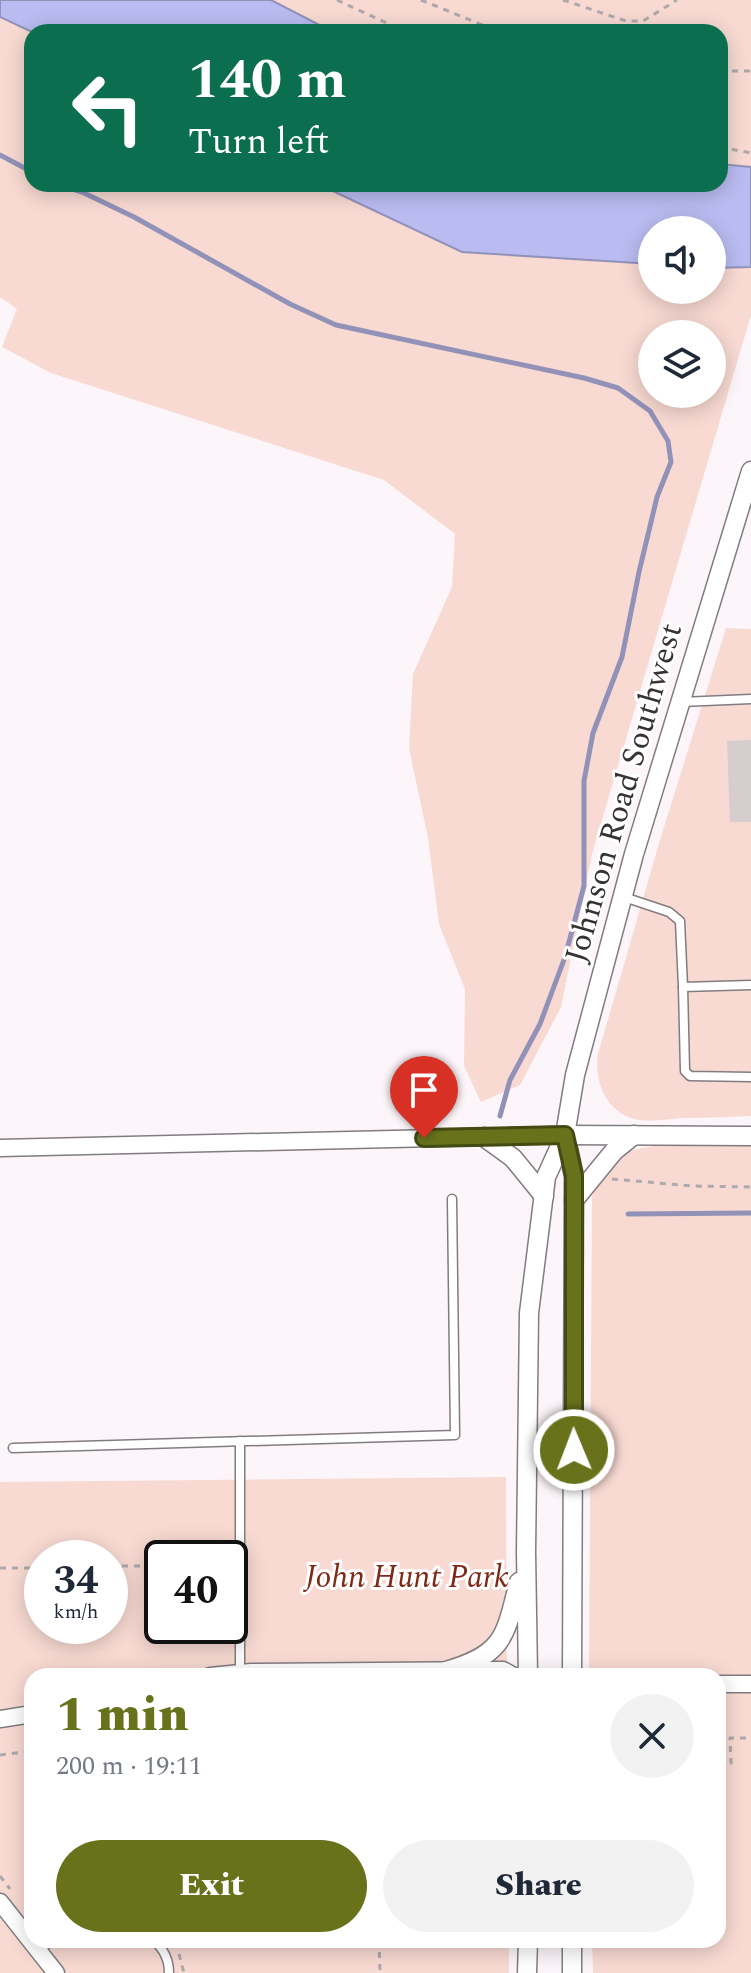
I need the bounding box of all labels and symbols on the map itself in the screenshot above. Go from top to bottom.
street label: Johnson Road Southwest [552,617,696,969]
pin [390,1056,458,1138]
position arrow [532,1408,616,1492]
speed limit sign: 40 [144,1540,248,1644]
park label: John Hunt Park [303,1553,509,1602]

